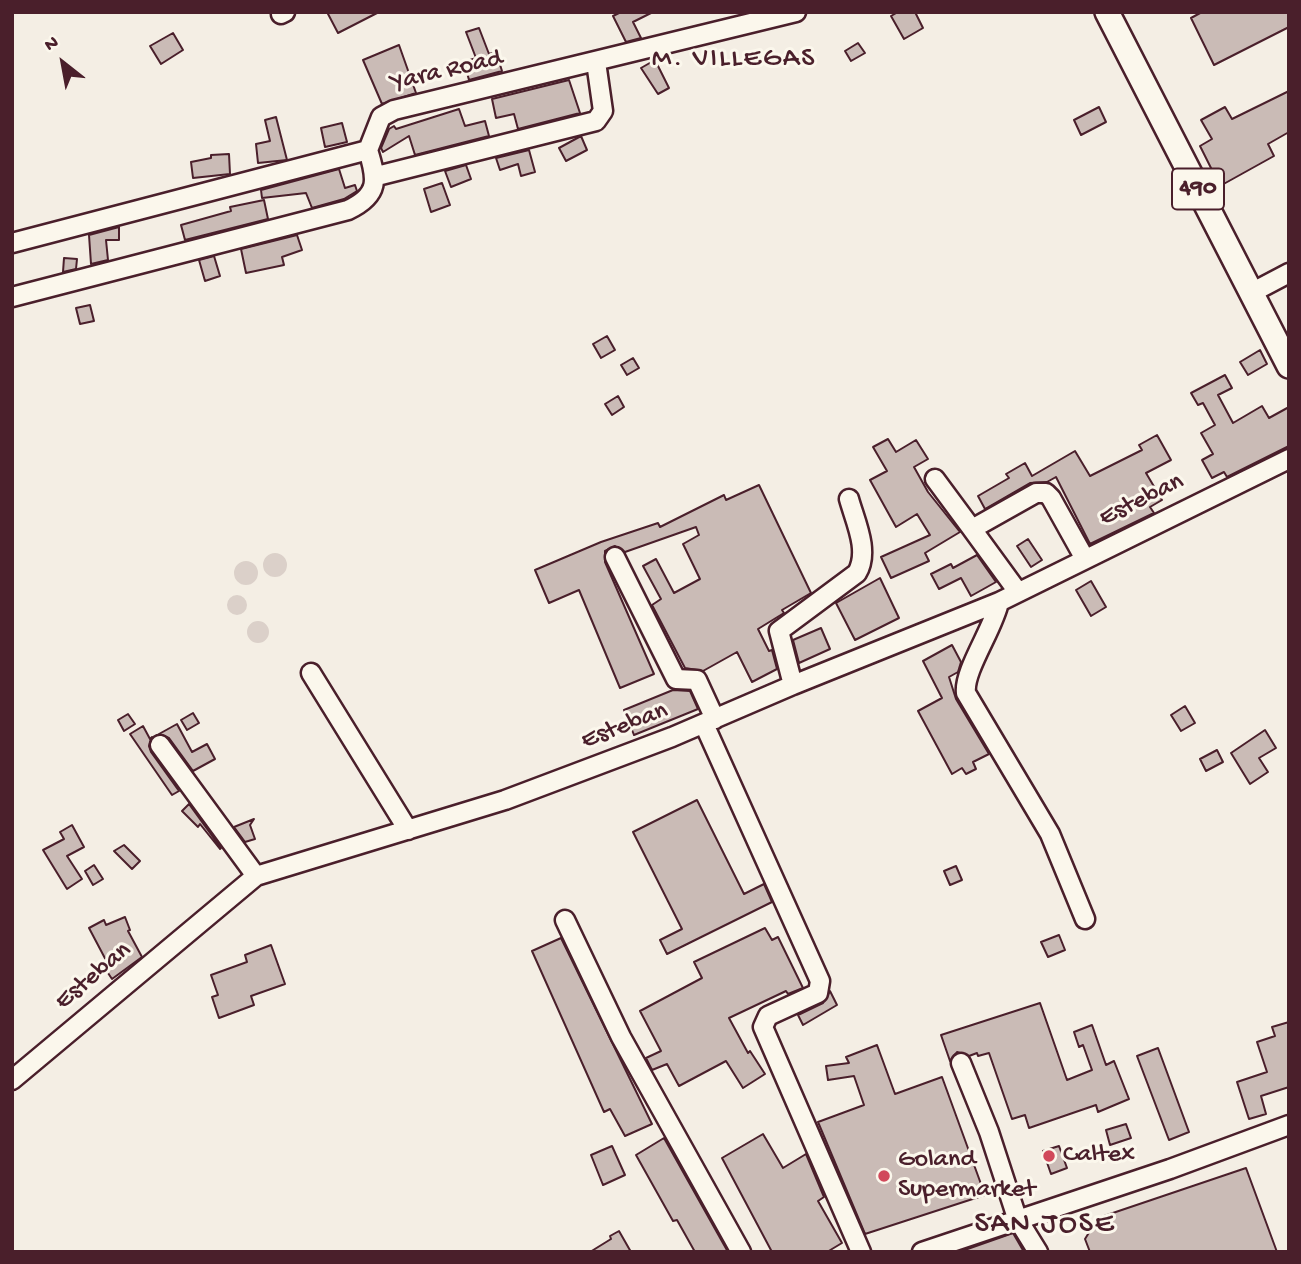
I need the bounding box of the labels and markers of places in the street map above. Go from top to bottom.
place label: Caltex [1063,1140,1135,1172]
place label: Goland Supermarket [898,1145,1035,1206]
marker: Caltex [1041,1148,1057,1164]
marker: Goland Supermarket [876,1168,892,1184]

